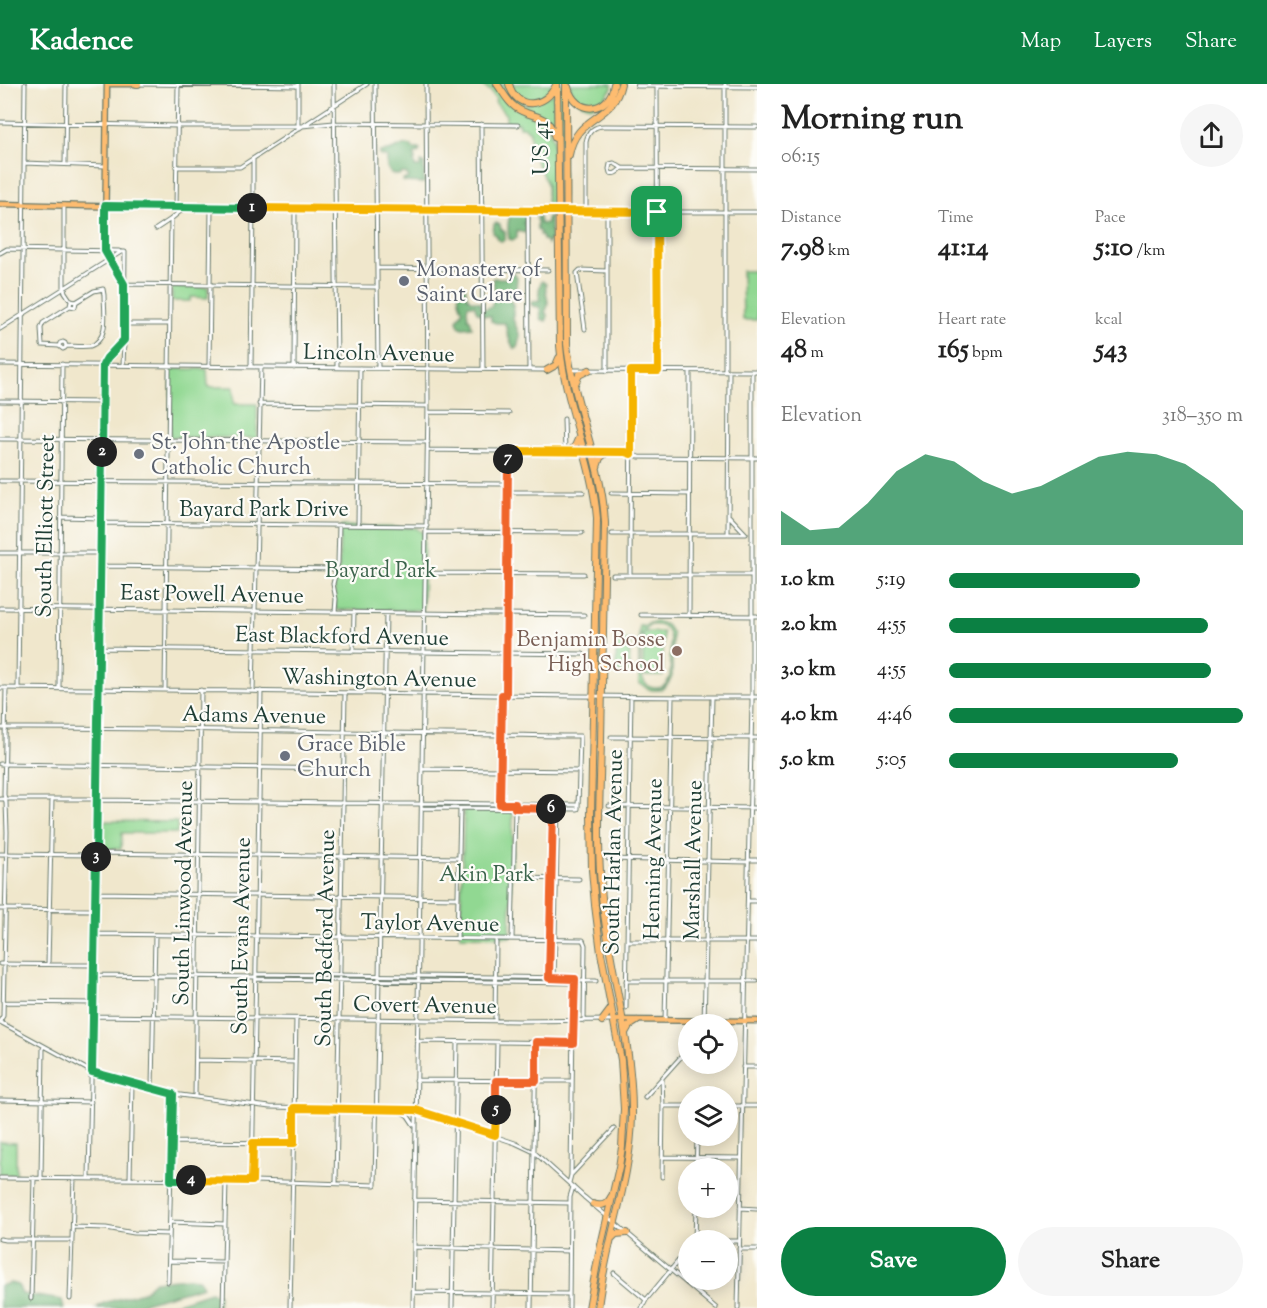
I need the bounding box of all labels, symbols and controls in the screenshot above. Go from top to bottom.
text: Kadence [30,22,133,62]
text: Map [1021,27,1061,57]
text: Layers [1094,27,1152,57]
text: Share [1185,27,1237,57]
text: Morning run [781,96,963,144]
button: share [1180,104,1243,167]
street label: US 41 [527,120,559,175]
text: 06:15 [781,143,820,172]
pin [631,186,682,237]
pin: 1 [237,193,267,223]
icon: arrive [640,195,673,228]
text: 1 [249,196,255,219]
text: Distance [781,207,841,230]
text: Time [938,207,974,230]
text: Pace [1095,207,1126,230]
text: 7.98 [781,230,825,267]
text: 41:14 [938,230,989,267]
text: 5:10 [1095,230,1133,267]
text: km [825,240,850,263]
text: /km [1133,240,1165,263]
place label: Monastery of Saint Clare [416,255,542,312]
marker: Monastery of Saint Clare [397,274,411,288]
text: Elevation [781,309,846,332]
text: Heart rate [938,309,1006,332]
text: kcal [1095,309,1123,332]
text: 48 [781,332,807,369]
text: 165 [938,332,969,369]
text: 543 [1095,332,1128,369]
street label: Lincoln Avenue [303,338,455,372]
text: m [807,342,824,365]
text: bpm [969,342,1003,365]
text: Elevation [781,402,862,431]
text: 318–350 m [1162,402,1243,431]
place label: St. John the Apostle Catholic Church [151,428,340,485]
street label: South Elliott Street [29,434,65,618]
pin: 2 [87,437,117,467]
text: 2 [98,440,106,463]
pin: 7 [493,444,523,474]
marker: St. John the Apostle Catholic Church [132,447,146,461]
text: 7 [504,447,512,470]
street label: Bayard Park Drive [179,495,349,527]
park label: Bayard Park [325,556,437,588]
text: 1.0 km [781,566,835,595]
text: 5:19 [877,566,905,595]
street label: East Powell Avenue [120,578,304,614]
text: 2.0 km [781,611,837,640]
text: 4:55 [877,611,906,640]
street label: East Blackford Avenue [235,620,449,656]
place label: Benjamin Bosse High School [516,625,665,682]
marker: Benjamin Bosse High School [670,644,684,658]
text: 3.0 km [781,656,836,685]
text: 4:55 [877,656,906,685]
street label: Washington Avenue [281,662,477,698]
street label: Adams Avenue [181,700,326,734]
text: 4.0 km [781,701,838,730]
text: 4:46 [877,701,912,730]
place label: Grace Bible Church [297,730,406,787]
text: 5.0 km [781,746,835,775]
text: 5:05 [877,746,906,775]
marker: Grace Bible Church [278,749,292,763]
street label: South Harlan Avenue [597,749,633,955]
street label: Henning Avenue [638,778,672,940]
street label: South Linwood Avenue [167,780,203,1006]
street label: Marshall Avenue [678,780,712,941]
pin: 6 [536,794,566,824]
text: 6 [547,797,555,820]
street label: South Bedford Avenue [309,829,345,1047]
street label: South Evans Avenue [225,837,261,1035]
pin: 3 [81,842,111,872]
text: 3 [93,845,99,868]
park label: Akin Park [439,860,535,892]
street label: Taylor Avenue [360,908,500,942]
street label: Covert Avenue [353,990,497,1024]
map controls [678,1014,738,1290]
button: locate [678,1014,738,1074]
button: layers [678,1086,738,1146]
pin: 5 [481,1095,511,1125]
text: 5 [493,1098,499,1121]
button: + [678,1158,738,1218]
pin: 4 [176,1165,206,1195]
text: 4 [187,1168,195,1191]
button: Save [781,1227,1006,1296]
button: Share [1018,1227,1243,1296]
button: − [678,1230,738,1290]

